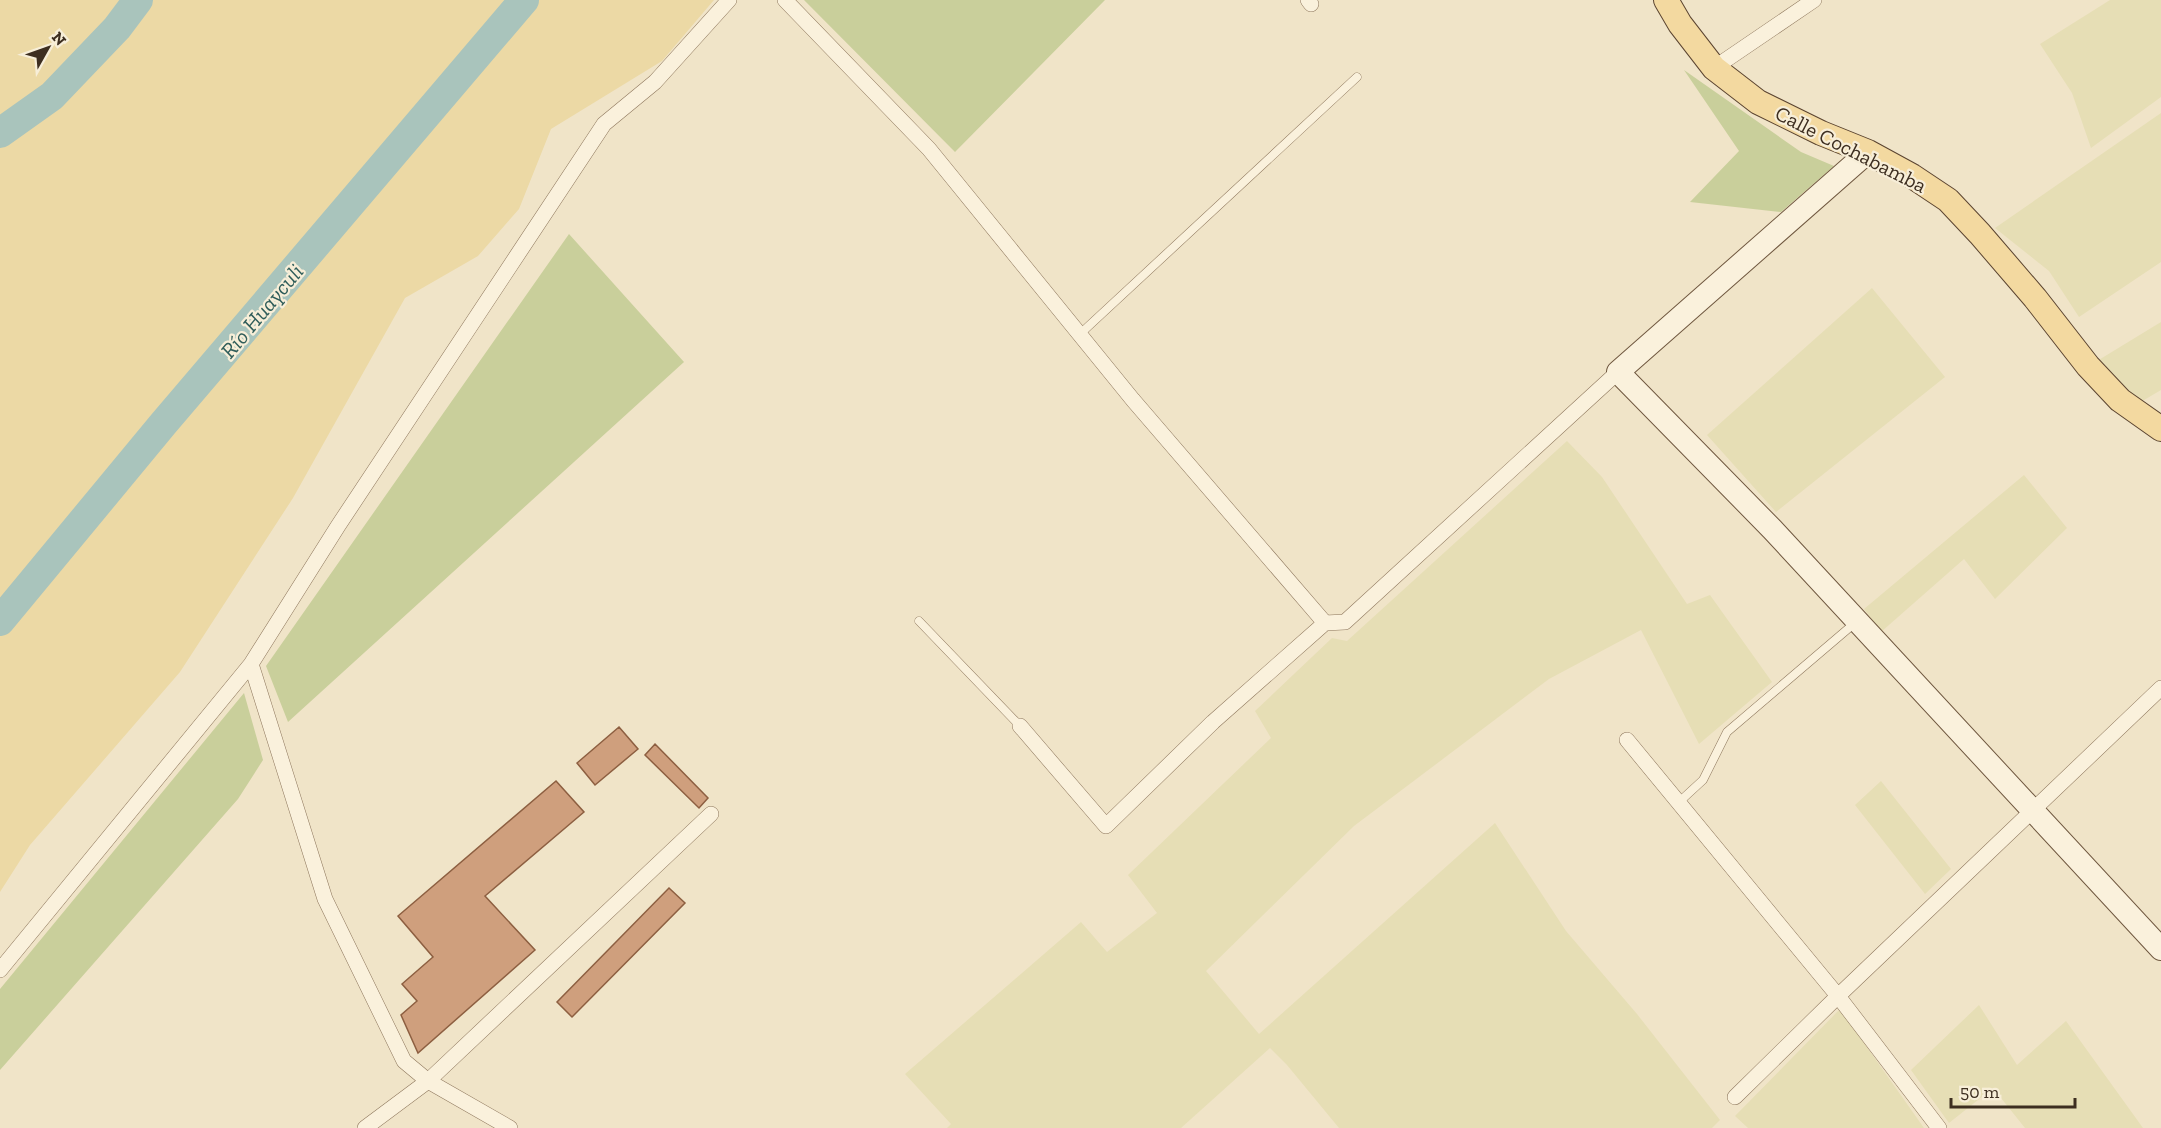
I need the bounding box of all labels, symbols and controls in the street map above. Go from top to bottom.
north arrow [18,18,78,78]
text: N [48,28,70,49]
street label: Calle Cochabamba [1771,100,1931,198]
water label: Río Huayculi [215,258,309,364]
scale bar [1951,1071,2076,1109]
text: 50 m [1960,1081,2000,1103]

